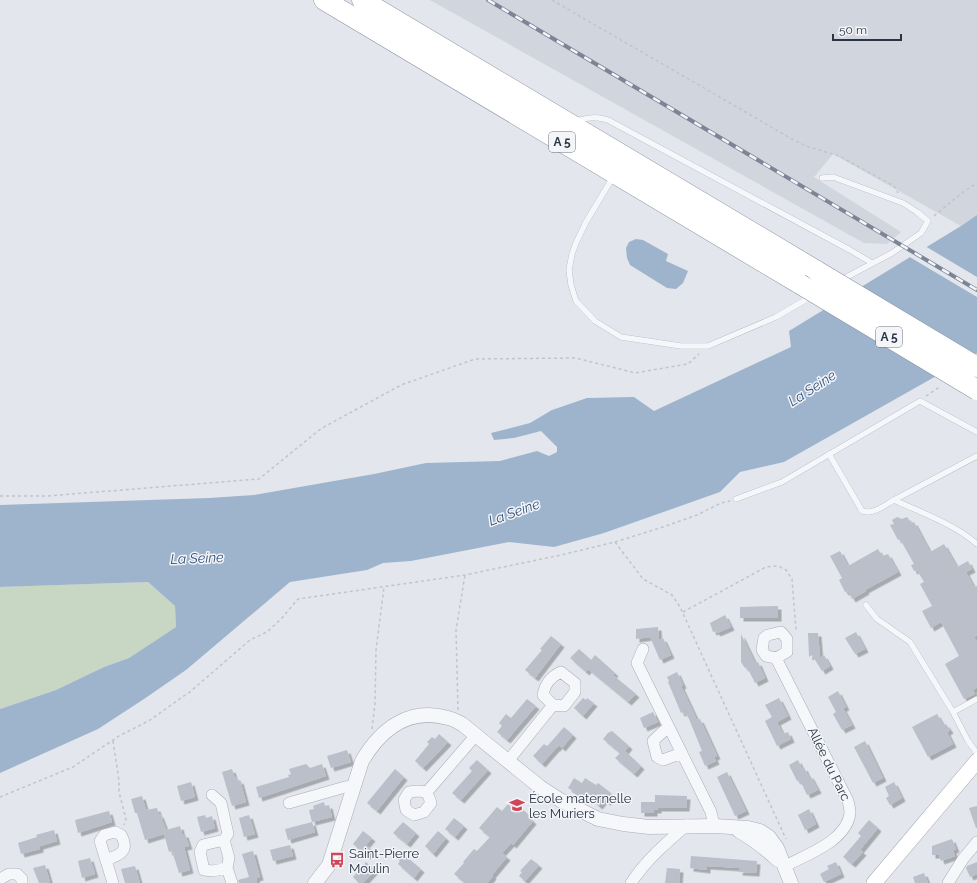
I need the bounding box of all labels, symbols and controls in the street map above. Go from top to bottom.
scale bar [833,16,901,42]
text: 50 m [839,23,867,37]
road number: A 5 [549,132,575,152]
road number: A 5 [876,327,902,347]
water label: La Seine [785,366,839,409]
water label: La Seine [486,495,542,529]
water label: La Seine [170,549,224,567]
street label: Allée du Parc [805,725,853,803]
place label: École maternelle les Muriers [529,791,632,821]
school or university icon: École maternelle les Muriers [508,796,526,814]
place label: Saint-Pierre Moulin [349,846,420,876]
bus stop icon: Saint-Pierre Moulin [328,851,346,869]

